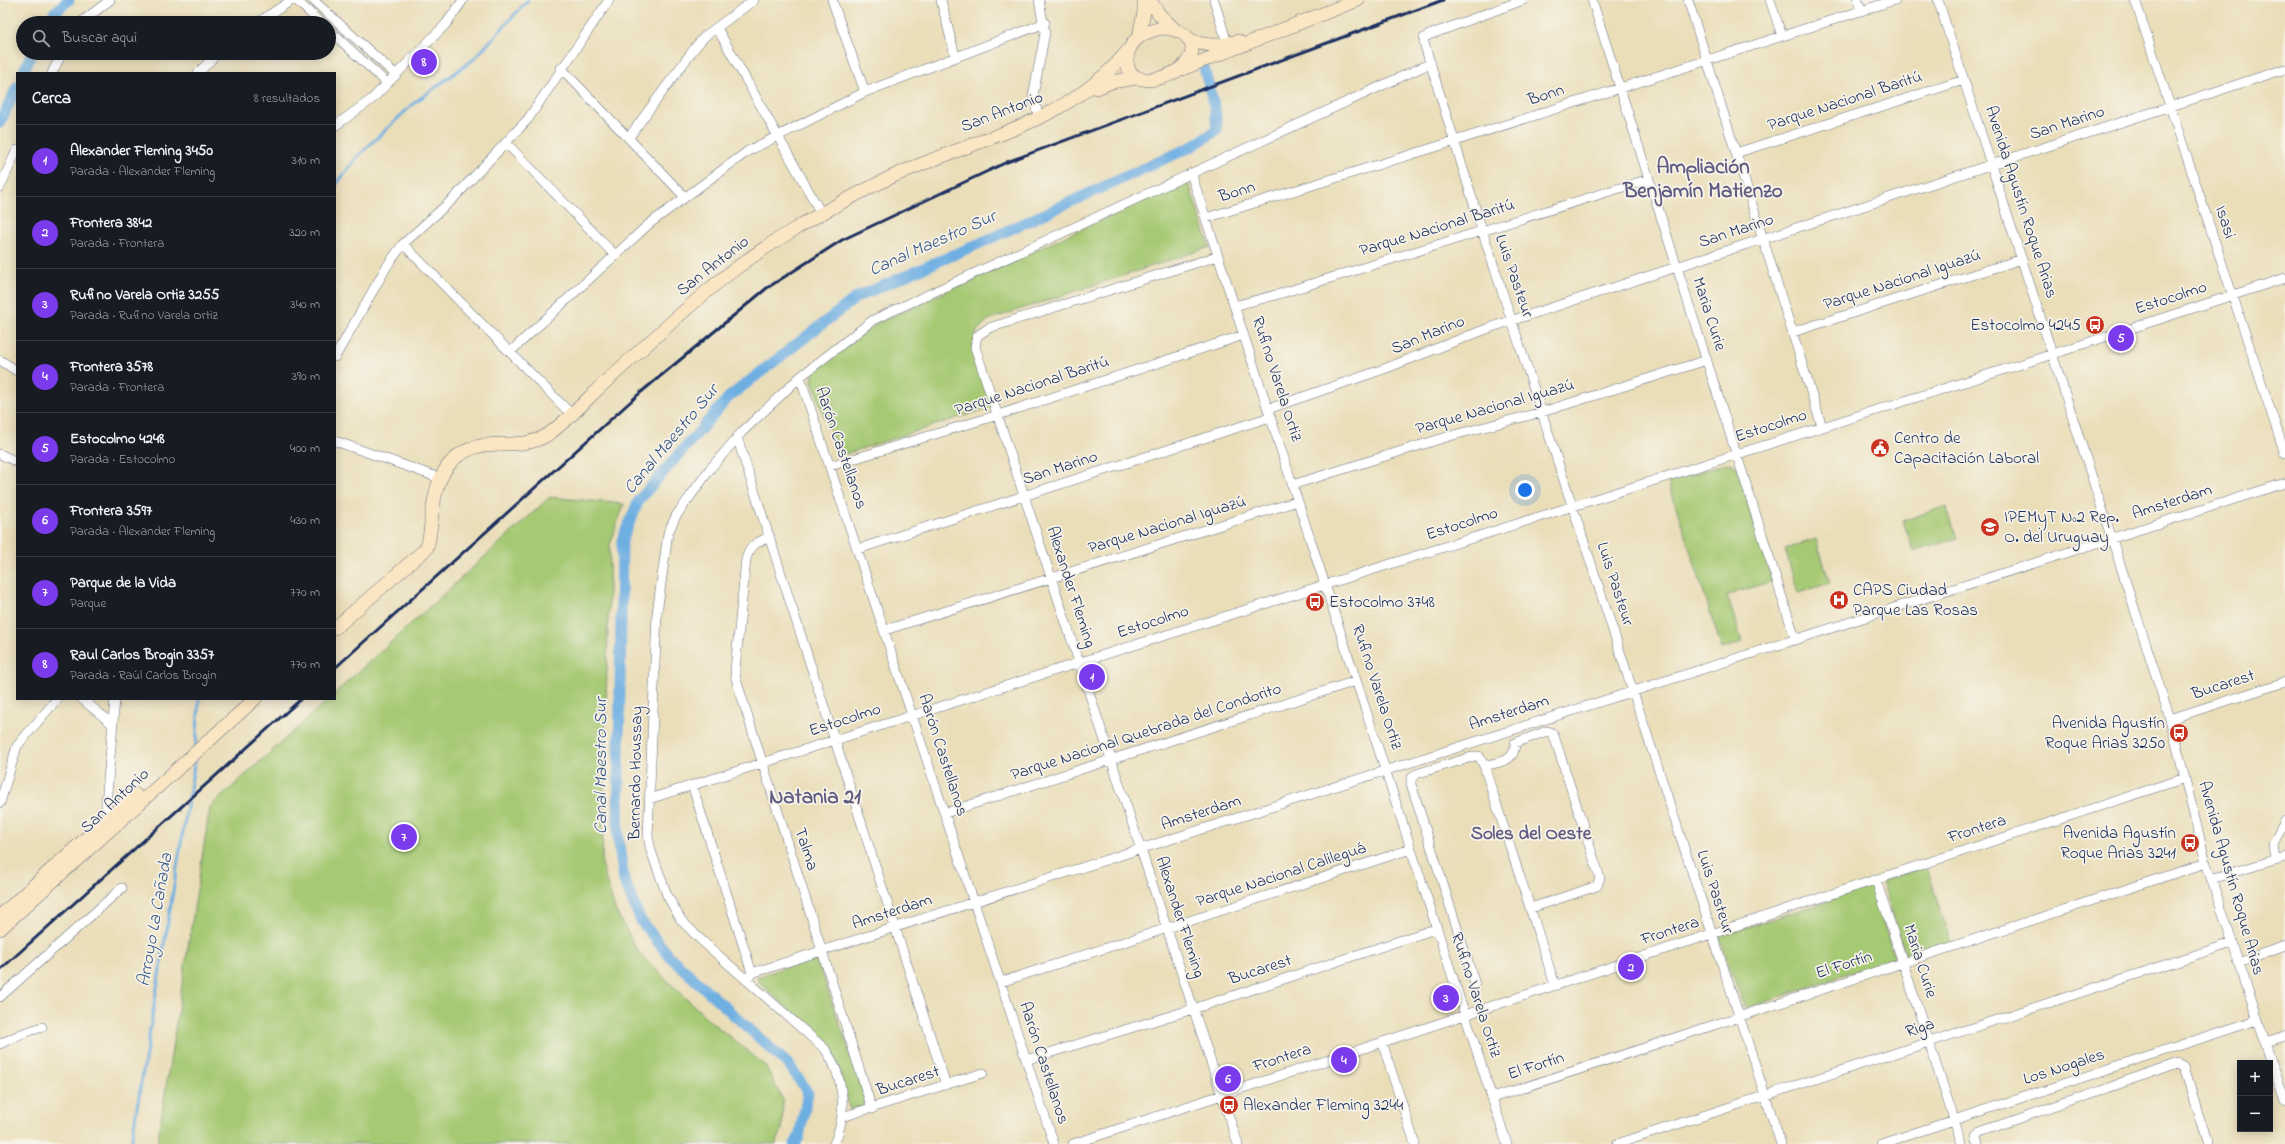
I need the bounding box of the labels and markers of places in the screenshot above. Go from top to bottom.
pin: 8 [411,47,437,77]
place label: Estocolmo 4245 [1970,313,2081,338]
bus stop icon: Estocolmo 4245 [2084,314,2106,336]
pin: 5 [2108,323,2134,353]
place label: Centro de Capacitación Laboral [1894,426,2039,471]
public building icon: Centro de Capacitación Laboral [1869,437,1891,459]
place label: IPEMyT Nº2 Rep. O. del Uruguay [2004,505,2120,552]
school or university icon: IPEMyT Nº2 Rep. O. del Uruguay [1979,516,2001,538]
place label: CAPS Ciudad Parque Las Rosas [1853,578,1978,623]
hospital icon: CAPS Ciudad Parque Las Rosas [1828,589,1850,611]
place label: Estocolmo 3748 [1329,590,1435,615]
bus stop icon: Estocolmo 3748 [1304,591,1326,613]
pin: 1 [1079,662,1105,692]
place label: Avenida Agustín Roque Arias 3250 [2045,711,2165,756]
bus stop icon: Avenida Agustín Roque Arias 3250 [2168,722,2190,744]
place label: Avenida Agustín Roque Arias 3241 [2060,821,2177,866]
pin: 7 [391,822,417,852]
bus stop icon: Avenida Agustín Roque Arias 3241 [2179,832,2201,854]
pin: 2 [1618,952,1644,982]
pin: 3 [1433,983,1459,1013]
pin: 4 [1331,1045,1357,1075]
pin: 6 [1215,1064,1241,1094]
place label: Alexander Fleming 3244 [1243,1093,1403,1120]
bus stop icon: Alexander Fleming 3244 [1218,1094,1240,1116]

